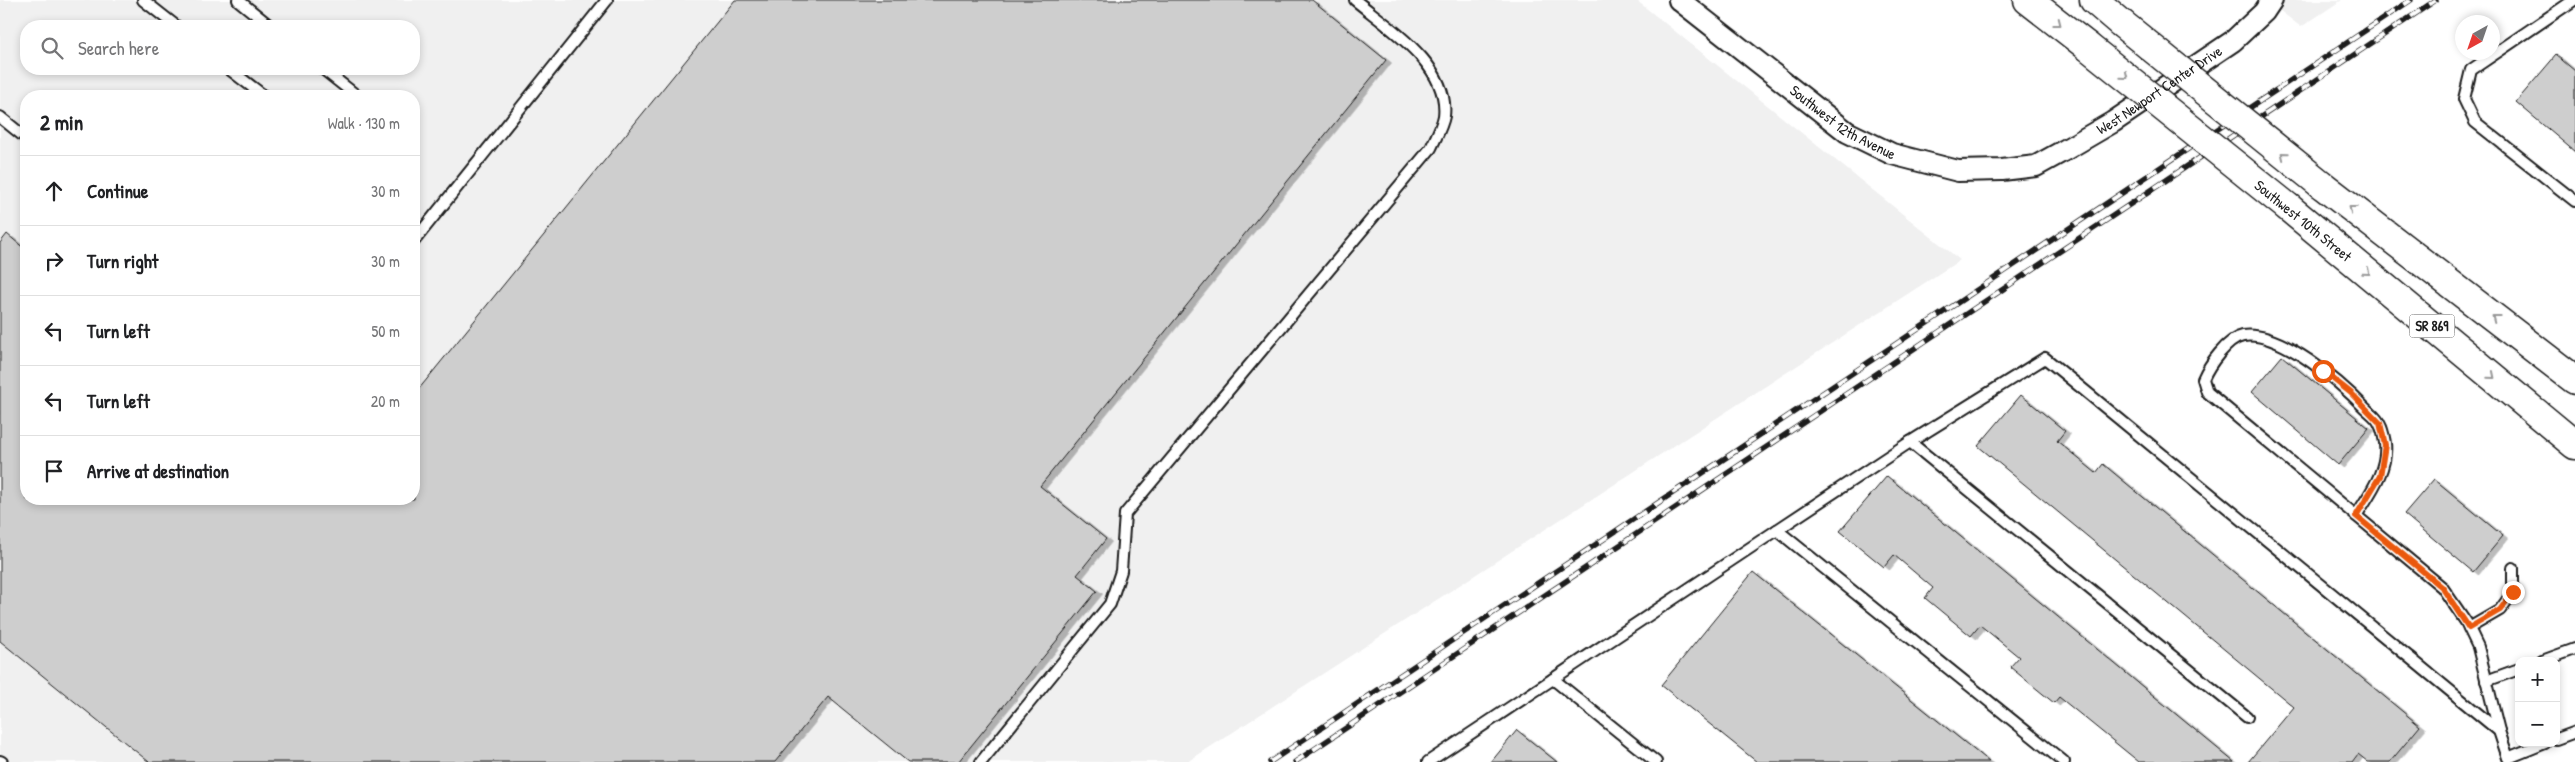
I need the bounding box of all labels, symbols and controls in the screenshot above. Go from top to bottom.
north arrow [2455,15,2500,60]
one-way arrow [2052,17,2062,26]
search box [20,20,420,75]
icon: search [38,34,66,62]
text: Search here [78,35,159,61]
street label: West Newport Center Drive [2092,40,2226,139]
one-way arrow [2119,71,2128,79]
street label: Southwest 12th Avenue [1786,80,1899,164]
text: 2 min [40,108,83,137]
text: Walk · 130 m [328,112,400,134]
one-way arrow [2281,151,2290,160]
street label: Southwest 10th Street [2250,175,2357,267]
icon: ahead [40,177,68,205]
text: Continue [87,178,148,204]
text: 30 m [371,180,400,202]
one-way arrow [2349,206,2358,214]
icon: right [40,247,68,275]
text: Turn right [87,248,158,274]
text: 30 m [371,250,400,272]
one-way arrow [2361,267,2370,276]
road number: SR 869 [2410,314,2454,338]
one-way arrow [2492,316,2501,324]
icon: left [40,317,68,345]
text: Turn left [87,318,150,344]
text: 50 m [372,320,400,342]
route start [2312,360,2335,383]
one-way arrow [2486,370,2495,379]
icon: left [40,387,68,415]
text: Turn left [87,388,150,414]
text: 20 m [371,390,400,412]
icon: arrive [40,457,68,485]
text: Arrive at destination [87,458,229,484]
route end [2502,581,2525,604]
map controls [2515,657,2560,747]
button: + [2515,657,2560,702]
button: − [2515,702,2560,747]

